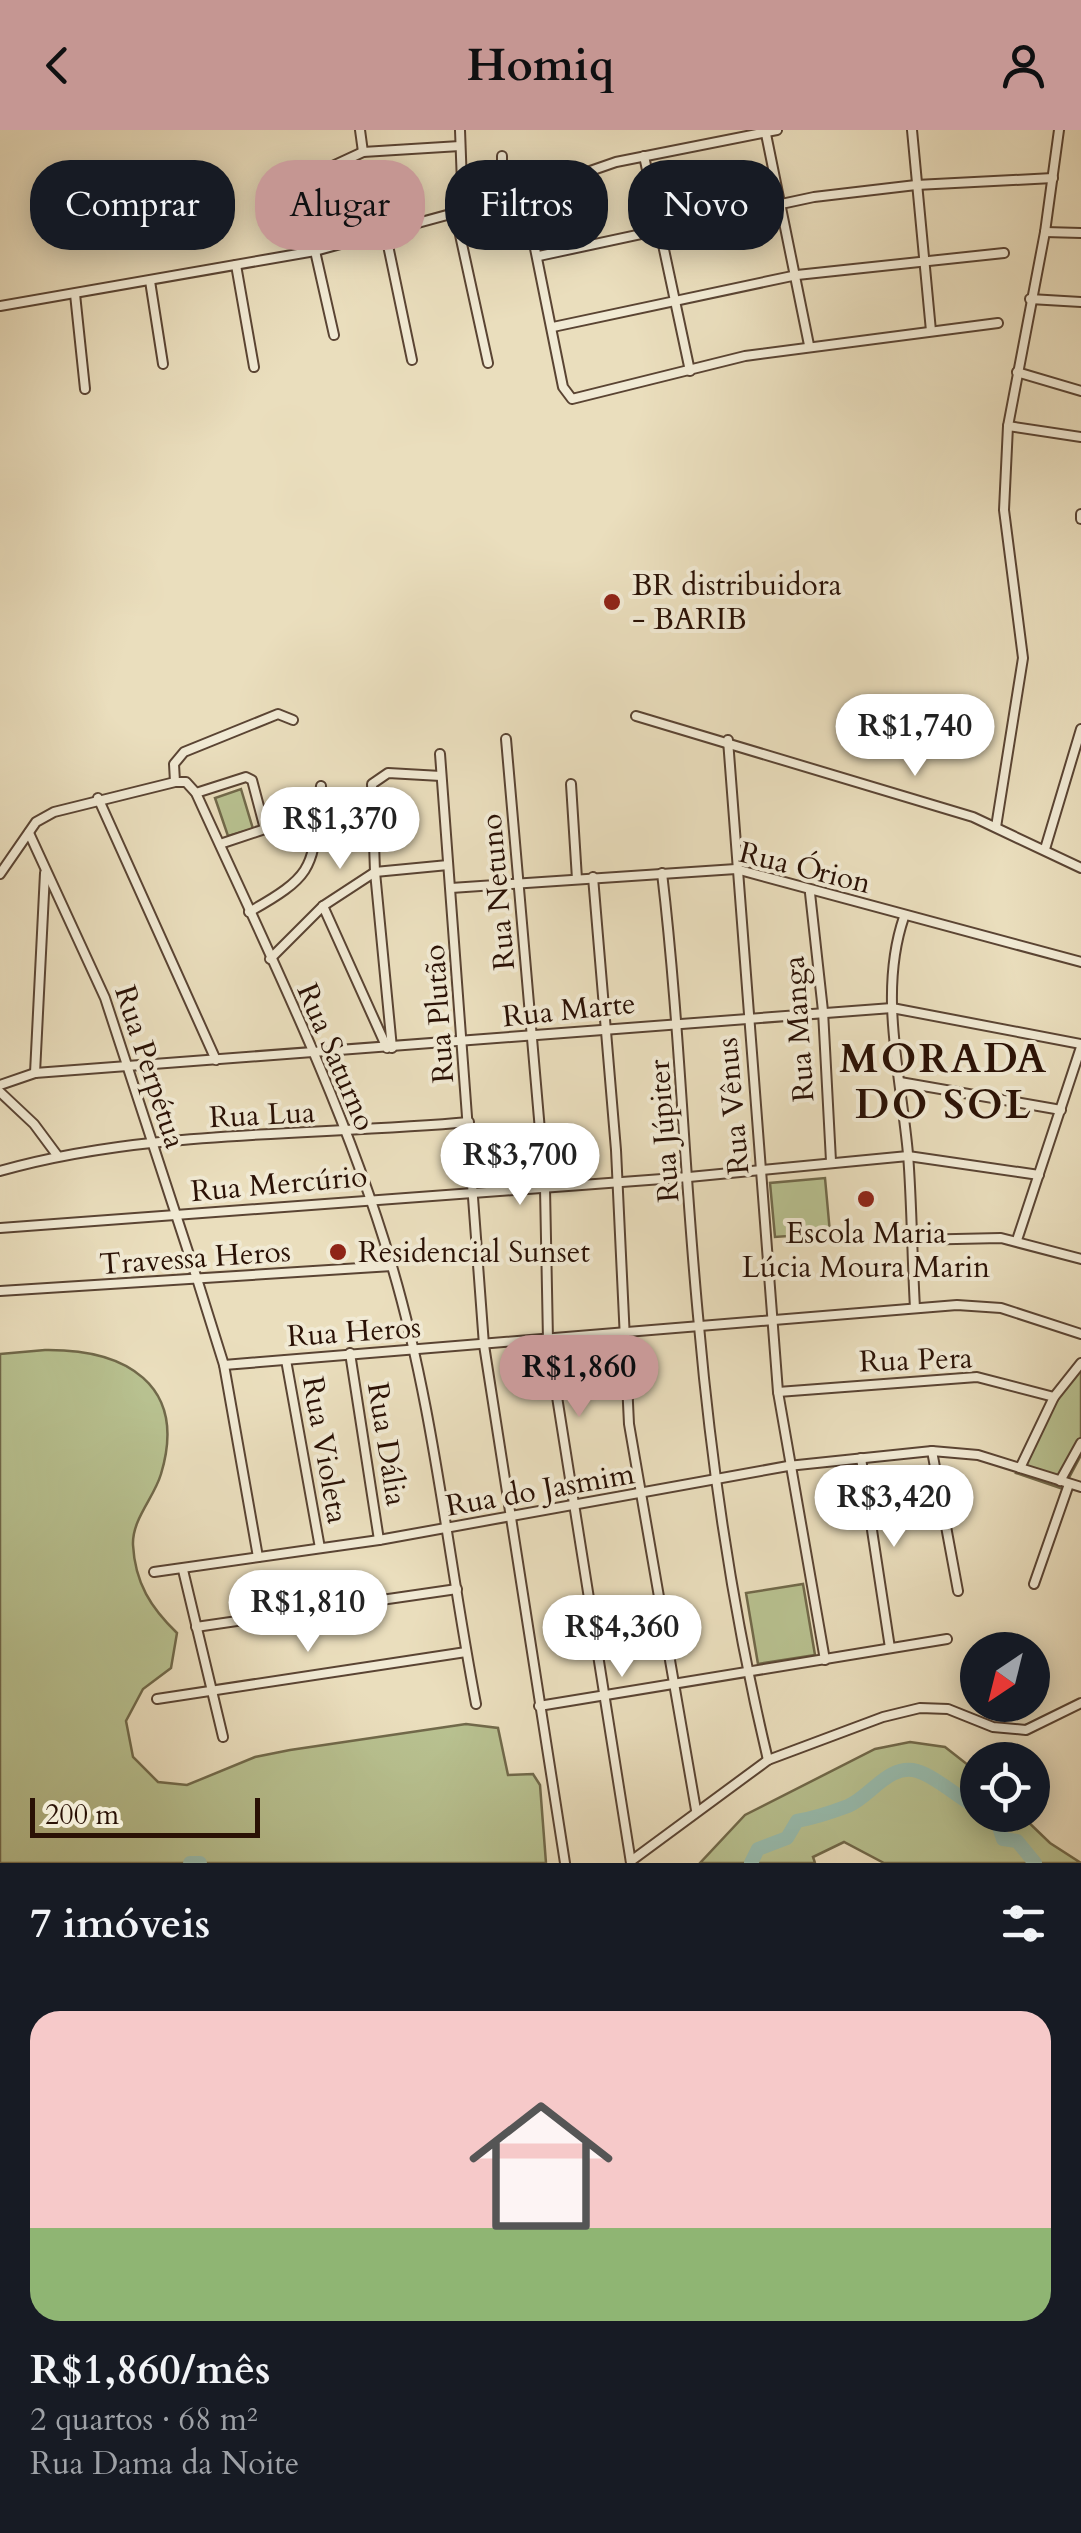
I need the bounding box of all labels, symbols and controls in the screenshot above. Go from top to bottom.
text: Homiq [467,35,614,96]
icon: back [30,38,85,93]
icon: person [996,38,1051,93]
chip: Comprar [30,160,235,250]
chip: Alugar [255,160,425,250]
chip: Filtros [445,160,608,250]
chip: Novo [628,160,784,250]
place label: BR distribuidora - BARIB [632,565,842,640]
marker: BR distribuidora - BARIB [601,591,623,613]
pin: R$1,740 [823,694,1007,779]
text: R$1,740 [858,704,972,748]
pin: R$1,370 [248,787,432,872]
text: R$1,370 [283,797,397,841]
street label: Rua Netuno [471,812,525,972]
street label: Rua Órion [735,832,875,904]
street label: Rua Plutão [414,943,464,1085]
street label: Rua Manga [773,955,825,1103]
street label: Rua Saturno [287,977,385,1137]
street label: Rua Perpétua [104,980,196,1154]
street label: Rua Marte [500,983,638,1037]
district label: MORADA DO SOL [839,1032,1049,1133]
street label: Rua Vênus [707,1036,759,1176]
street label: Rua Júpiter [639,1058,689,1204]
street label: Rua Lua [208,1092,316,1138]
pin: R$3,700 [428,1123,612,1208]
text: R$3,700 [463,1133,577,1177]
street label: Rua Mercúrio [189,1156,369,1212]
marker: Escola Maria Lúcia Moura Marin [855,1188,877,1210]
place label: Escola Maria Lúcia Moura Marin [742,1213,990,1288]
street label: Travessa Heros [98,1231,292,1285]
place label: Residencial Sunset [358,1232,590,1273]
marker: Residencial Sunset [327,1241,349,1263]
street label: Rua Heros [286,1307,422,1357]
pin: R$1,860 [487,1335,671,1420]
street label: Rua Pera [859,1338,973,1382]
text: R$1,860 [522,1345,636,1389]
street label: Rua Violeta [292,1373,358,1527]
street label: Rua Dália [357,1379,417,1509]
street label: Rua do Jasmim [442,1453,638,1527]
pin: R$3,420 [802,1465,986,1550]
text: R$3,420 [837,1475,951,1519]
pin: R$1,810 [216,1570,400,1655]
text: R$1,810 [251,1580,365,1624]
pin: R$4,360 [530,1595,714,1680]
text: R$4,360 [565,1605,679,1649]
north arrow [960,1632,1050,1722]
map controls [960,1632,1050,1832]
button: locate [960,1742,1050,1832]
scale bar [30,1793,260,1838]
text: 200 m [45,1796,119,1834]
text: 7 imóveis [30,1895,210,1952]
icon: filters [996,1896,1051,1951]
icon: home [451,2076,631,2256]
text: R$1,860/mês [30,2341,271,2398]
text: 2 quartos · 68 m² [30,2398,258,2442]
text: Rua Dama da Noite [30,2442,299,2486]

